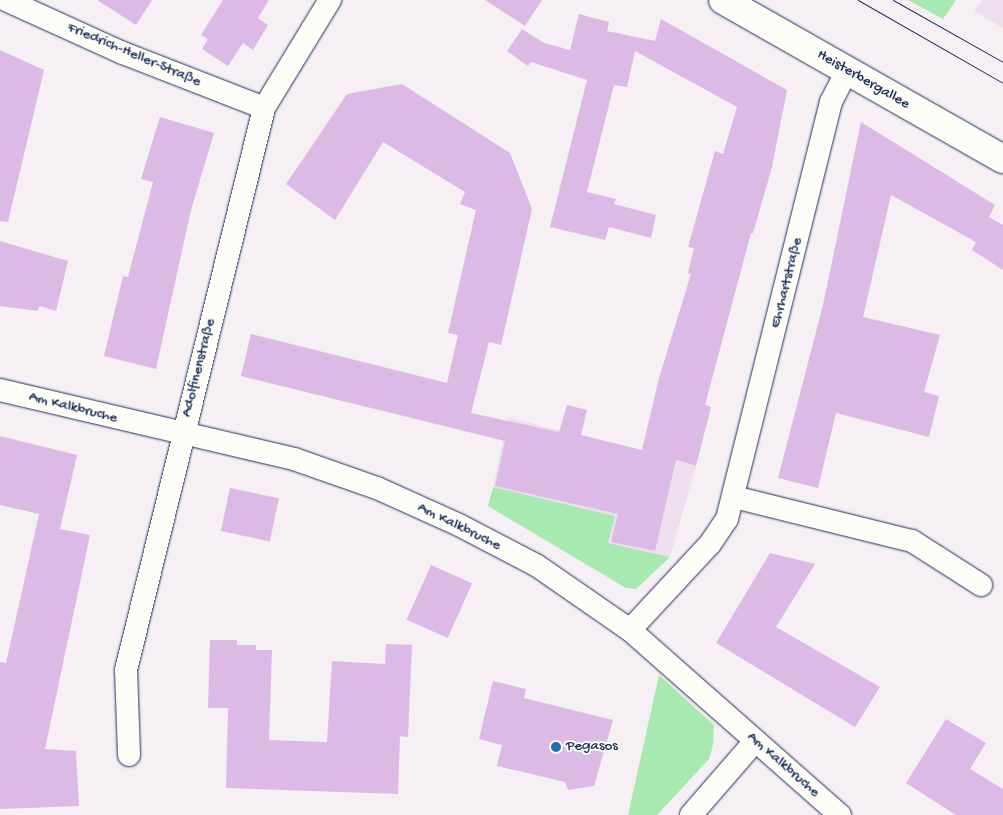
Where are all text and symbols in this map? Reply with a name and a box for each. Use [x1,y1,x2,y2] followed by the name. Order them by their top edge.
[64,19,204,91] street label: Friedrich-Heller-Straße
[813,46,913,114] street label: Heisterbergallee
[767,236,807,330] street label: Ehrhartstraße
[178,317,220,419] street label: Adolfinenstraße
[27,388,119,428] street label: Am Kalkbruche
[414,499,504,555] street label: Am Kalkbruche
[743,728,823,802] street label: Am Kalkbruche
[566,738,618,756] place label: Pegasos
[550,741,562,753] marker: Pegasos

